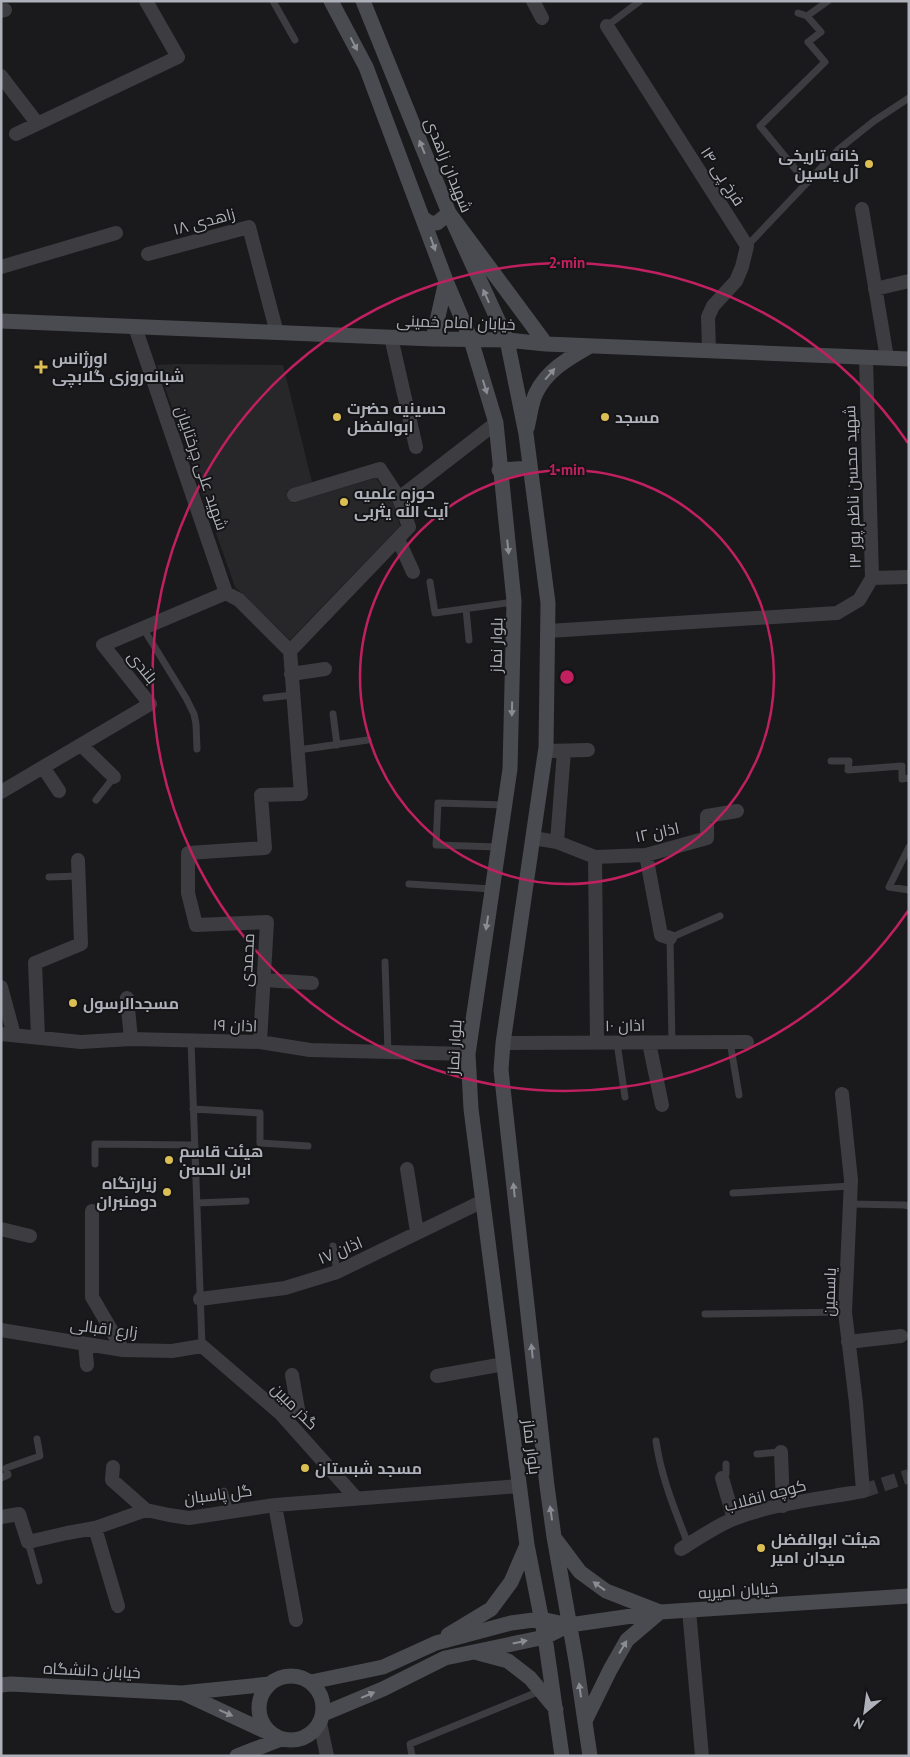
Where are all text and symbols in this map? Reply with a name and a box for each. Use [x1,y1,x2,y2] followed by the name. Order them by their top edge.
[350,37,358,52] one-way arrow
[420,115,477,216] street label: شهیدان زاهدی
[418,139,426,154] one-way arrow
[695,143,749,210] street label: فرخ پی ۱۴
[778,145,859,183] place label: خانه تاریخی آل یاسین
[863,158,875,170] marker: خانه تاریخی آل یاسین
[171,203,237,240] street label: زاهدی ۱۸
[429,237,437,252] one-way arrow
[549,253,585,272] text: 2 min
[482,289,490,303] one-way arrow
[396,310,516,336] street label: خیابان امام خمینی
[52,348,184,388] place label: اورژانس شبانه‌روزی گلابچی
[34,360,48,374] marker: اورژانس شبانه‌روزی گلابچی
[544,368,556,380] one-way arrow
[481,380,489,395] one-way arrow
[347,398,446,436] place label: حسینیه حضرت ابوالفضل
[169,403,233,534] street label: شهید علی چرختابیان
[839,405,867,569] street label: شهید محسن ناظم پور ۱۳
[615,407,660,427] place label: مسجد
[331,411,343,423] marker: حسینیه حضرت ابوالفضل
[599,411,611,423] marker: مسجد
[549,460,585,479] text: 1 min
[354,483,449,521] place label: حوزه علمیه آیت الله یثربی
[338,496,350,508] marker: حوزه علمیه آیت الله یثربی
[504,540,512,556] one-way arrow
[486,617,506,674] street label: بلوار نماز
[123,646,162,688] street label: بلندی
[558,668,576,686] centre of rings
[507,702,515,718] one-way arrow
[633,818,681,847] street label: اذان ۱۲
[483,915,491,931] one-way arrow
[236,933,259,987] street label: محمدی
[83,993,179,1013] place label: مسجدالرسول
[67,997,79,1009] marker: مسجدالرسول
[212,1014,258,1037] street label: اذان ۱۹
[605,1015,645,1036] street label: اذان ۱۰
[443,1019,465,1076] street label: بلوار نماز
[179,1141,263,1179] place label: هیئت قاسم ابن الحسن
[163,1154,175,1166] marker: هیئت قاسم ابن الحسن
[96,1173,157,1211] place label: زیارتگاه دومنبران
[510,1181,518,1197] one-way arrow
[161,1186,173,1198] marker: زیارتگاه دومنبران
[315,1232,366,1269] street label: اذان ۱۷
[818,1266,841,1317] street label: یاسمین
[69,1314,139,1344] street label: زارع اقبالی
[528,1343,536,1359] one-way arrow
[266,1378,323,1435] street label: گذر مبین
[519,1417,545,1476] street label: بلوار نماز
[315,1458,422,1478] place label: مسجد شبستان
[299,1462,311,1474] marker: مسجد شبستان
[722,1474,809,1517] street label: کوچه انقلاب
[183,1480,253,1510] street label: گل پاسبان
[546,1504,554,1520] one-way arrow
[770,1529,881,1567] place label: هیئت ابوالفضل میدان امیر
[755,1542,767,1554] marker: هیئت ابوالفضل میدان امیر
[697,1577,779,1604] street label: خیابان امیریه
[592,1581,606,1591] one-way arrow
[513,1638,528,1646] one-way arrow
[619,1640,628,1653] one-way arrow
[43,1657,141,1684] street label: خیابان دانشگاه
[576,1682,584,1698] one-way arrow
[840,1687,890,1737] north arrow
[361,1690,375,1698] one-way arrow
[219,1709,233,1717] one-way arrow
[850,1713,867,1733] text: N

